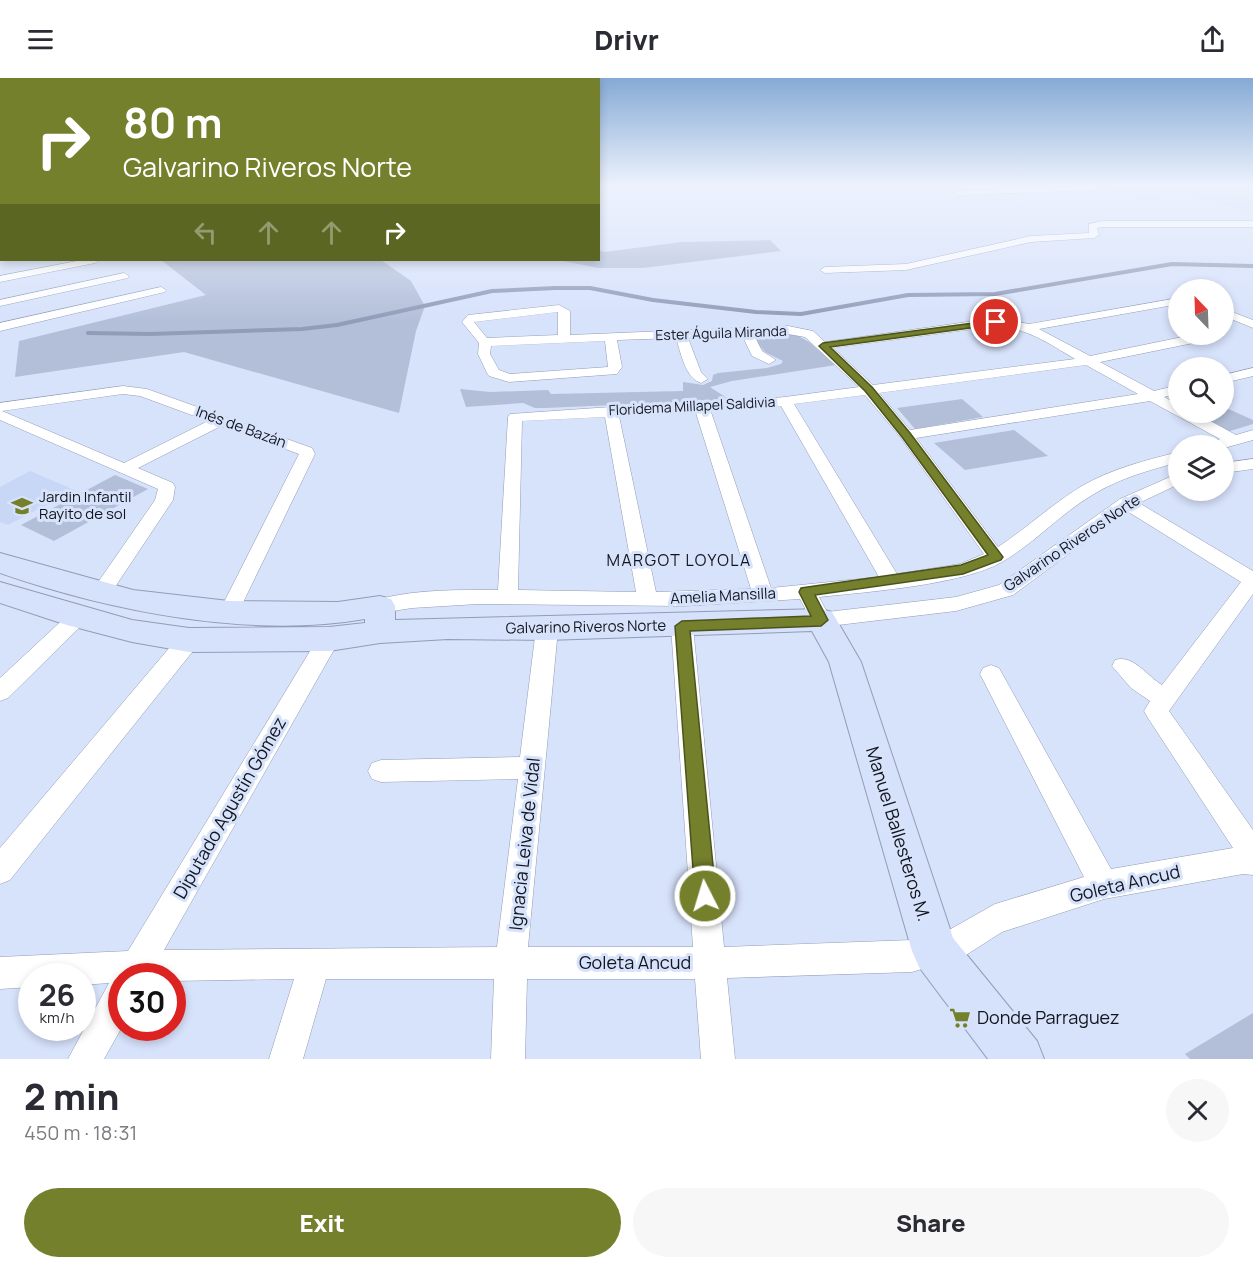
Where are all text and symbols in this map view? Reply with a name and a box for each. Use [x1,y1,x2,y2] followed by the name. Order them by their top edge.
[594,21,659,58] text: Drivr
[24,23,57,56] icon: menu
[1196,23,1229,56] icon: share
[123,93,223,151] text: 80 m
[24,102,102,180] icon: right
[123,148,412,185] text: Galvarino Riveros Norte
[189,216,222,249] icon: left
[252,216,285,249] icon: ahead
[315,216,348,249] icon: ahead
[378,216,411,249] icon: right
[1168,279,1234,345] north arrow
[1168,279,1234,501] map controls
[970,296,1021,347] pin
[979,305,1012,338] icon: arrive
[655,321,787,344] street label: Ester Águila Miranda
[1168,357,1234,423] button: search
[608,392,776,419] street label: Floridema Millapel Saldivia
[193,400,289,453] street label: Inés de Bazán
[1168,435,1234,501] button: layers
[39,486,132,524] place label: Jardin Infantil Rayito de sol
[999,489,1144,596] street label: Galvarino Riveros Norte
[10,494,34,518] school or university icon: Jardin Infantil Rayito de sol
[606,549,752,571] district label: MARGOT LOYOLA
[670,582,776,609] street label: Amelia Mansilla
[506,615,667,638] street label: Galvarino Riveros Norte
[167,712,291,903] street label: Diputado Agustín Gómez
[861,744,937,924] street label: Manuel Ballesteros M.
[503,756,545,931] street label: Ignacia Leiva de Vidal
[1067,859,1182,907] street label: Goleta Ancud
[673,864,737,928] position arrow
[579,950,691,974] street label: Goleta Ancud
[108,963,186,1041] speed limit sign: 30
[39,974,75,1015] text: 26
[977,1005,1120,1029] place label: Donde Parraguez
[948,1006,972,1030] supermarket icon: Donde Parraguez
[40,1007,74,1028] text: km/h
[24,1072,119,1121] text: 2 min
[1166,1079,1229,1142] button: close
[24,1119,137,1146] text: 450 m · 18:31
[24,1188,621,1257] button: Exit
[633,1188,1229,1257] button: Share

